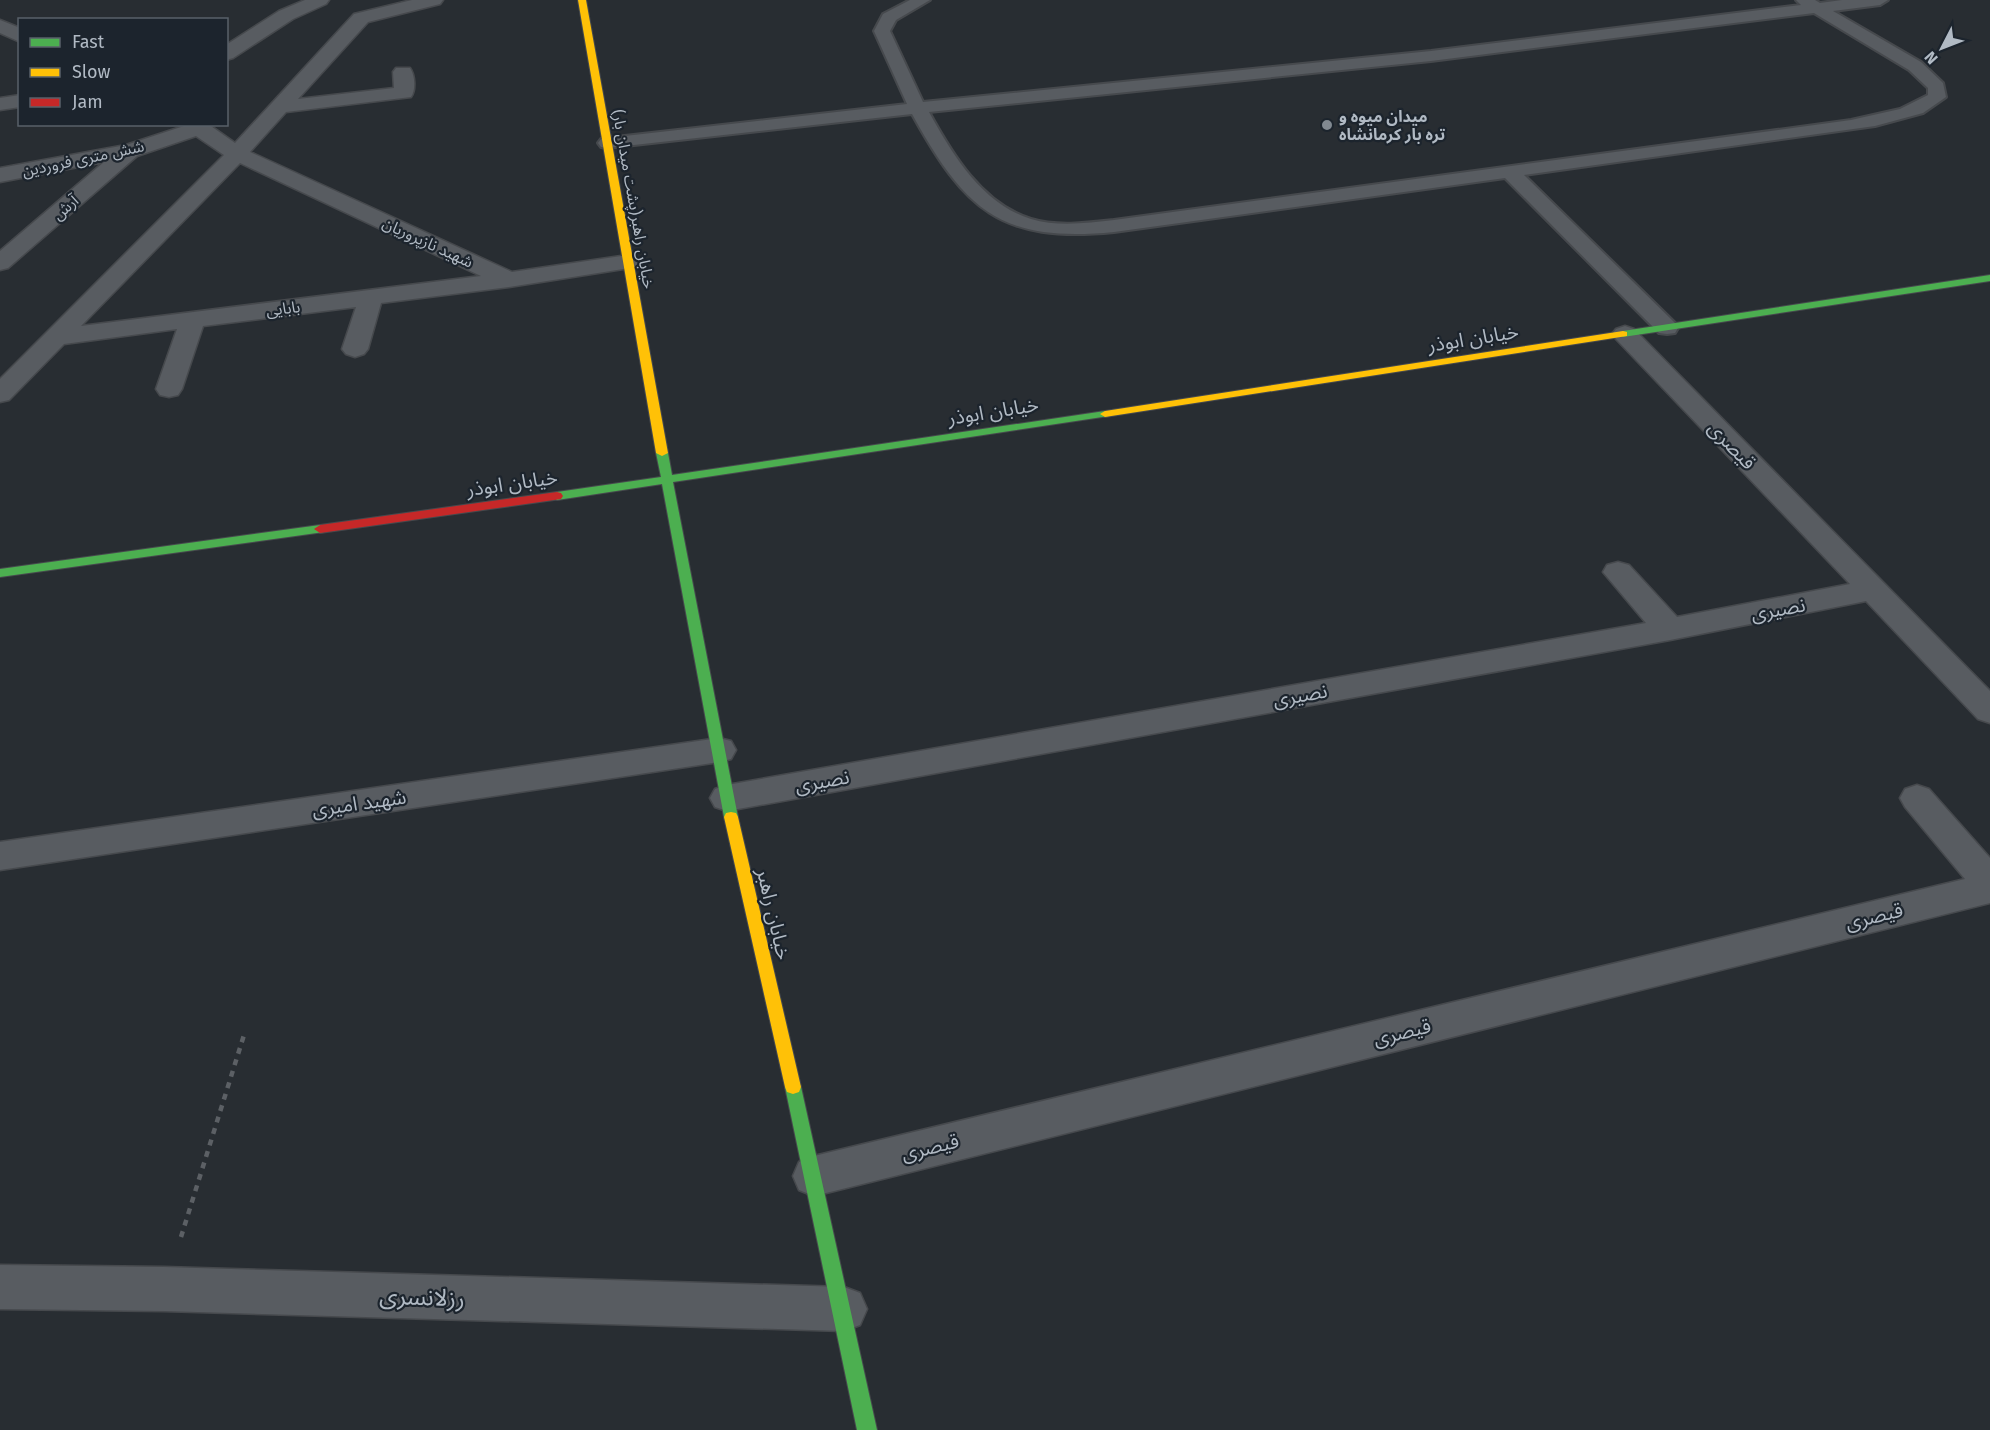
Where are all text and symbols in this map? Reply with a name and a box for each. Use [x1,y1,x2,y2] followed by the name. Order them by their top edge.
[18,18,228,126] legend
[1912,18,1972,78] north arrow
[72,31,105,53] text: Fast
[1921,47,1942,68] text: N
[72,61,111,83] text: Slow
[72,91,103,113] text: Jam
[1339,107,1446,144] place label: میدان میوه و تره بار کرمانشاه
[607,108,659,290] street label: خیابان راهبر(پشت میدان بار)
[1320,118,1334,132] marker: میدان میوه و تره بار کرمانشاه
[20,136,146,181] street label: شش متری فروردین
[48,190,83,224] street label: آرش
[379,213,476,273] street label: شهید نازپروریان
[265,297,301,320] street label: بابایی
[1425,319,1520,357] street label: خیابان ابوذر
[945,392,1040,430] street label: خیابان ابوذر
[1703,416,1761,474] street label: قیصری
[464,465,559,501] street label: خیابان ابوذر
[1749,592,1807,626] street label: نصیری
[1271,678,1329,712] street label: نصیری
[793,764,851,798] street label: نصیری
[310,785,408,821] street label: شهید امیری
[752,865,796,962] street label: خیابان راهبر
[1843,897,1905,935] street label: قیصری
[1371,1013,1433,1051] street label: قیصری
[899,1128,961,1166] street label: قیصری
[379,1282,465,1312] street label: رزلانسری

